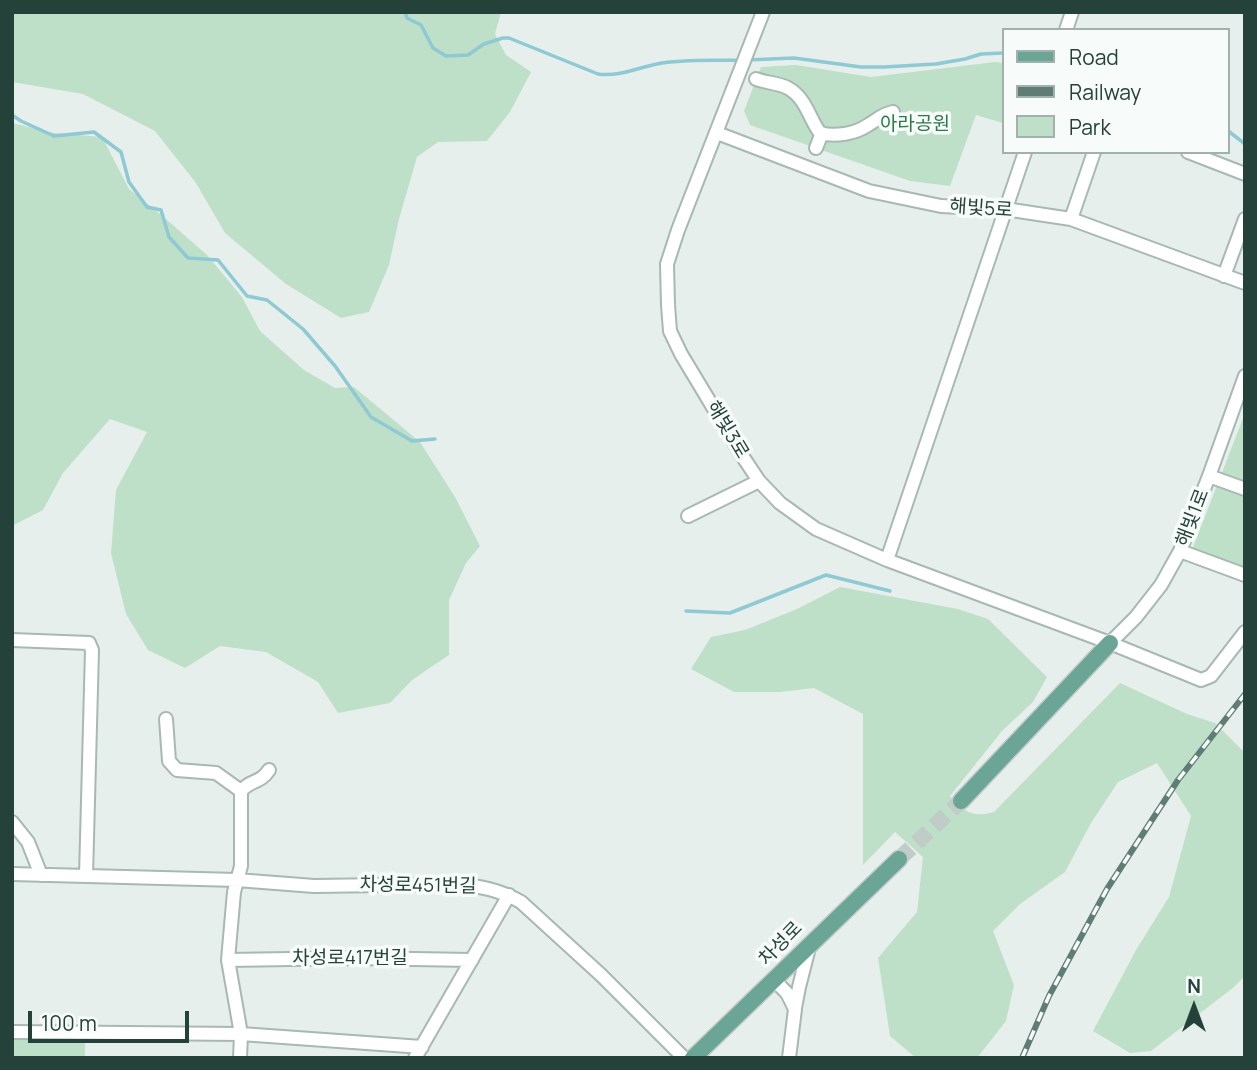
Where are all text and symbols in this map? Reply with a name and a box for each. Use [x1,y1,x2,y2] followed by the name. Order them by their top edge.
[1002,28,1229,154] legend
[1069,43,1119,71] text: Road
[1069,78,1141,106] text: Railway
[1069,113,1111,141] text: Park
[880,114,950,136] park label: 아라공원
[949,195,1013,223] street label: 해빛5로
[701,397,753,463] street label: 해빛3로
[1172,486,1214,550] street label: 해빛1로
[359,874,477,898] street label: 차성로451번길
[755,917,807,971] street label: 차성로
[292,948,408,970] street label: 차성로417번길
[1159,972,1229,1042] north arrow
[1187,973,1201,999] text: N
[32,996,192,1040] scale bar
[41,1009,97,1037] text: 100 m

